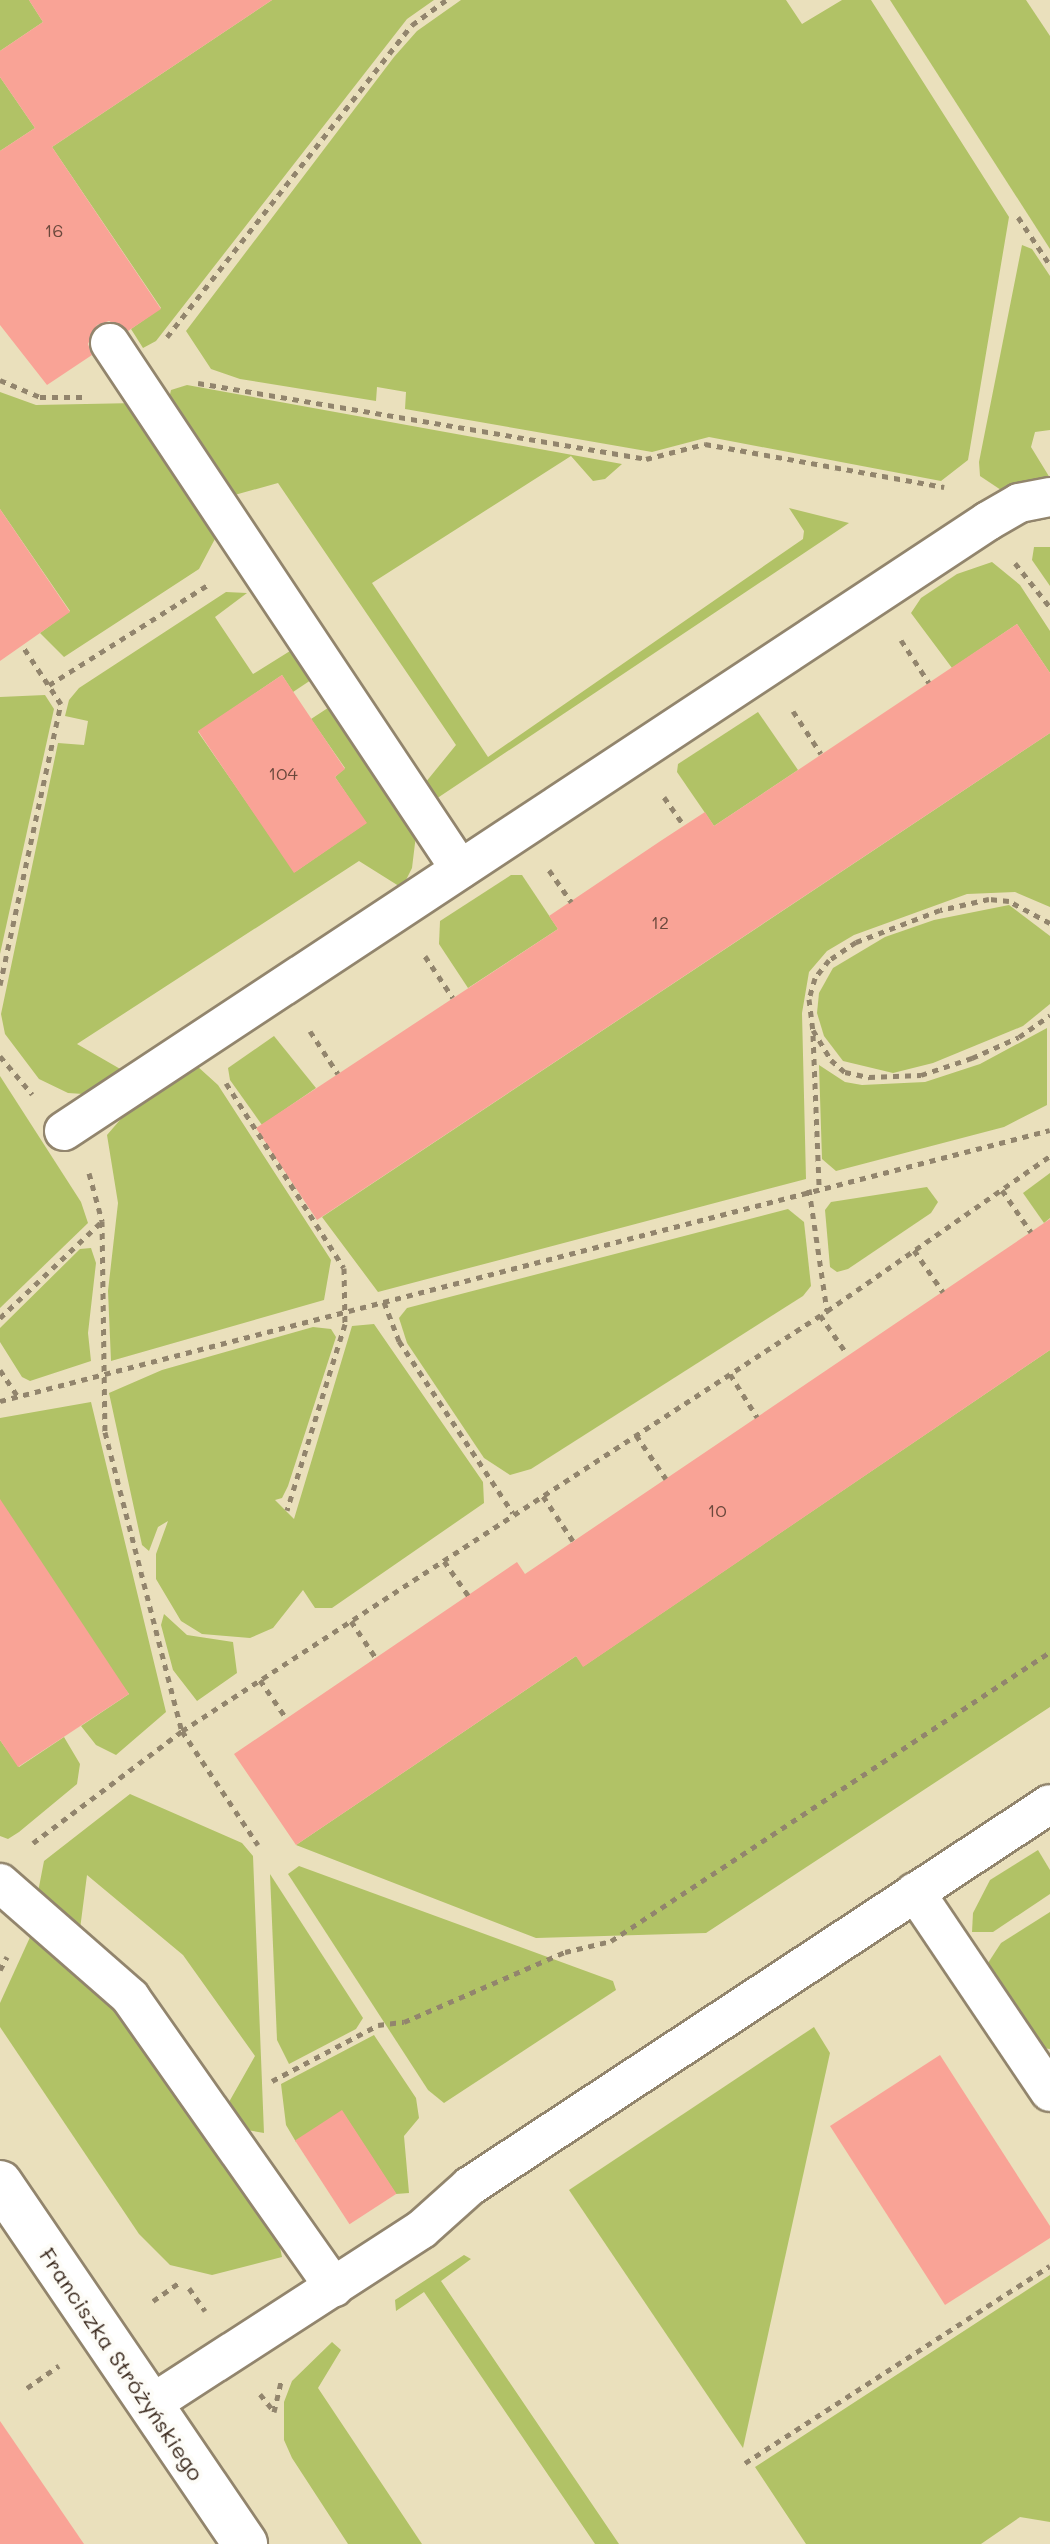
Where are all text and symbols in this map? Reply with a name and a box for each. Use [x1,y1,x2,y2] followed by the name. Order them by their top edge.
[45,219,63,241] house number: 16
[268,762,298,784] house number: 104
[651,911,669,933] house number: 12
[707,1499,727,1521] house number: 10
[34,2243,210,2485] street label: Franciszka Stróżyńskiego

